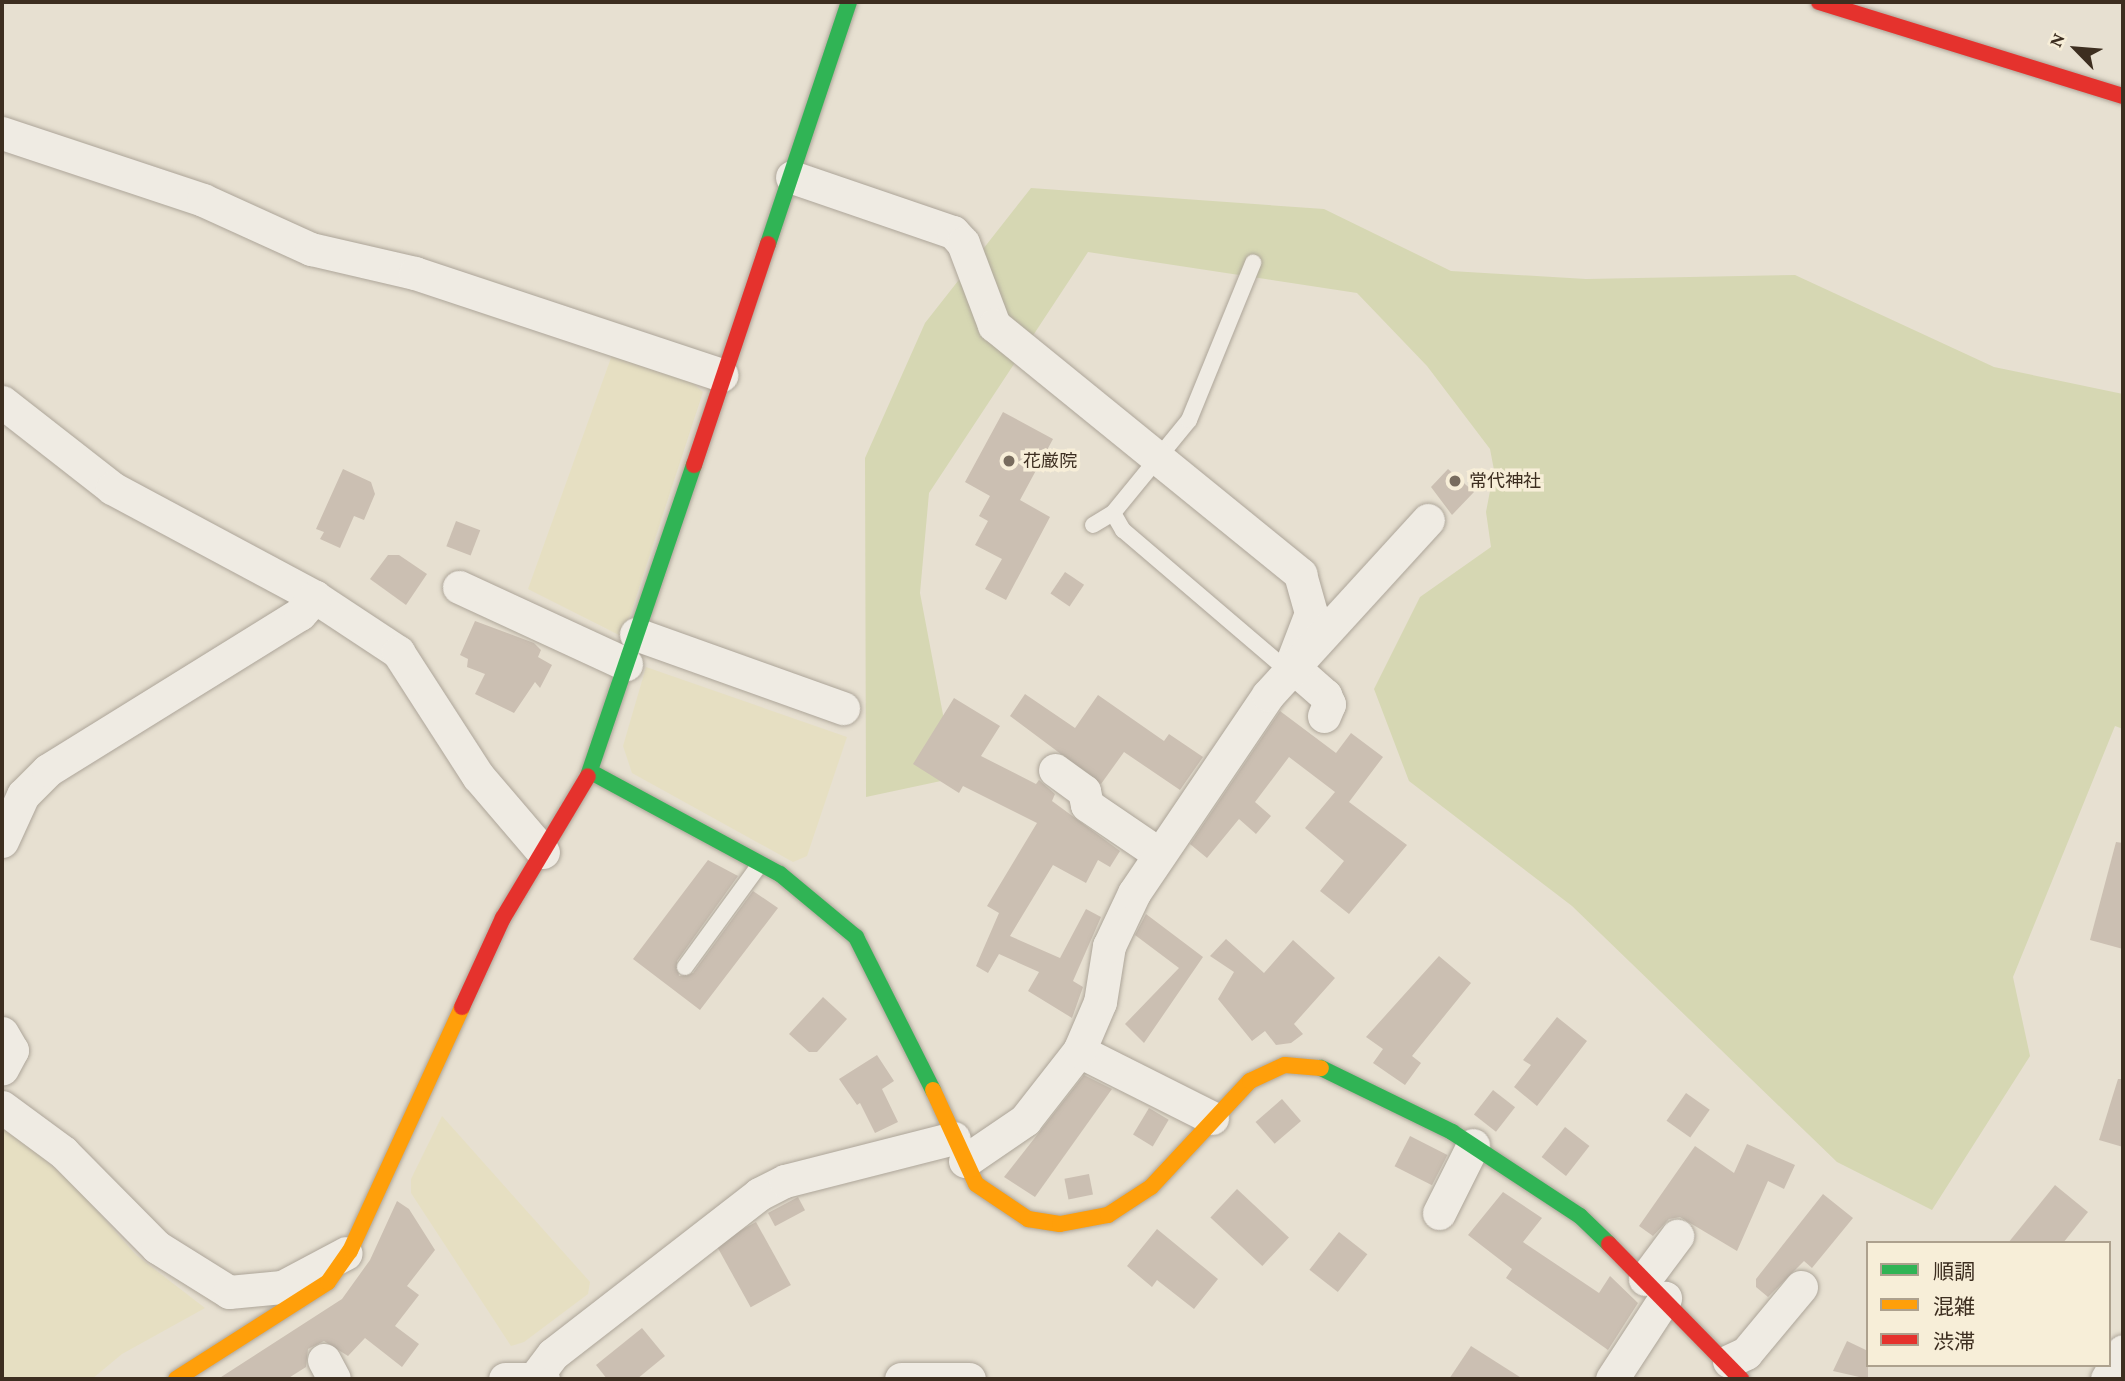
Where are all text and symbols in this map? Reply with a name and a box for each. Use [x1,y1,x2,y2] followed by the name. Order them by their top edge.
[2041,14,2111,84] north arrow
[2044,30,2069,50] text: N
[1023,450,1077,472] place label: 花厳院
[1001,453,1017,469] marker: 花厳院
[1469,470,1541,492] place label: 常代神社
[1447,473,1463,489] marker: 常代神社
[1866,1241,2111,1367] legend
[1933,1260,1975,1284] text: 順調
[1933,1295,1975,1319] text: 混雑
[1933,1330,1975,1354] text: 渋滞

